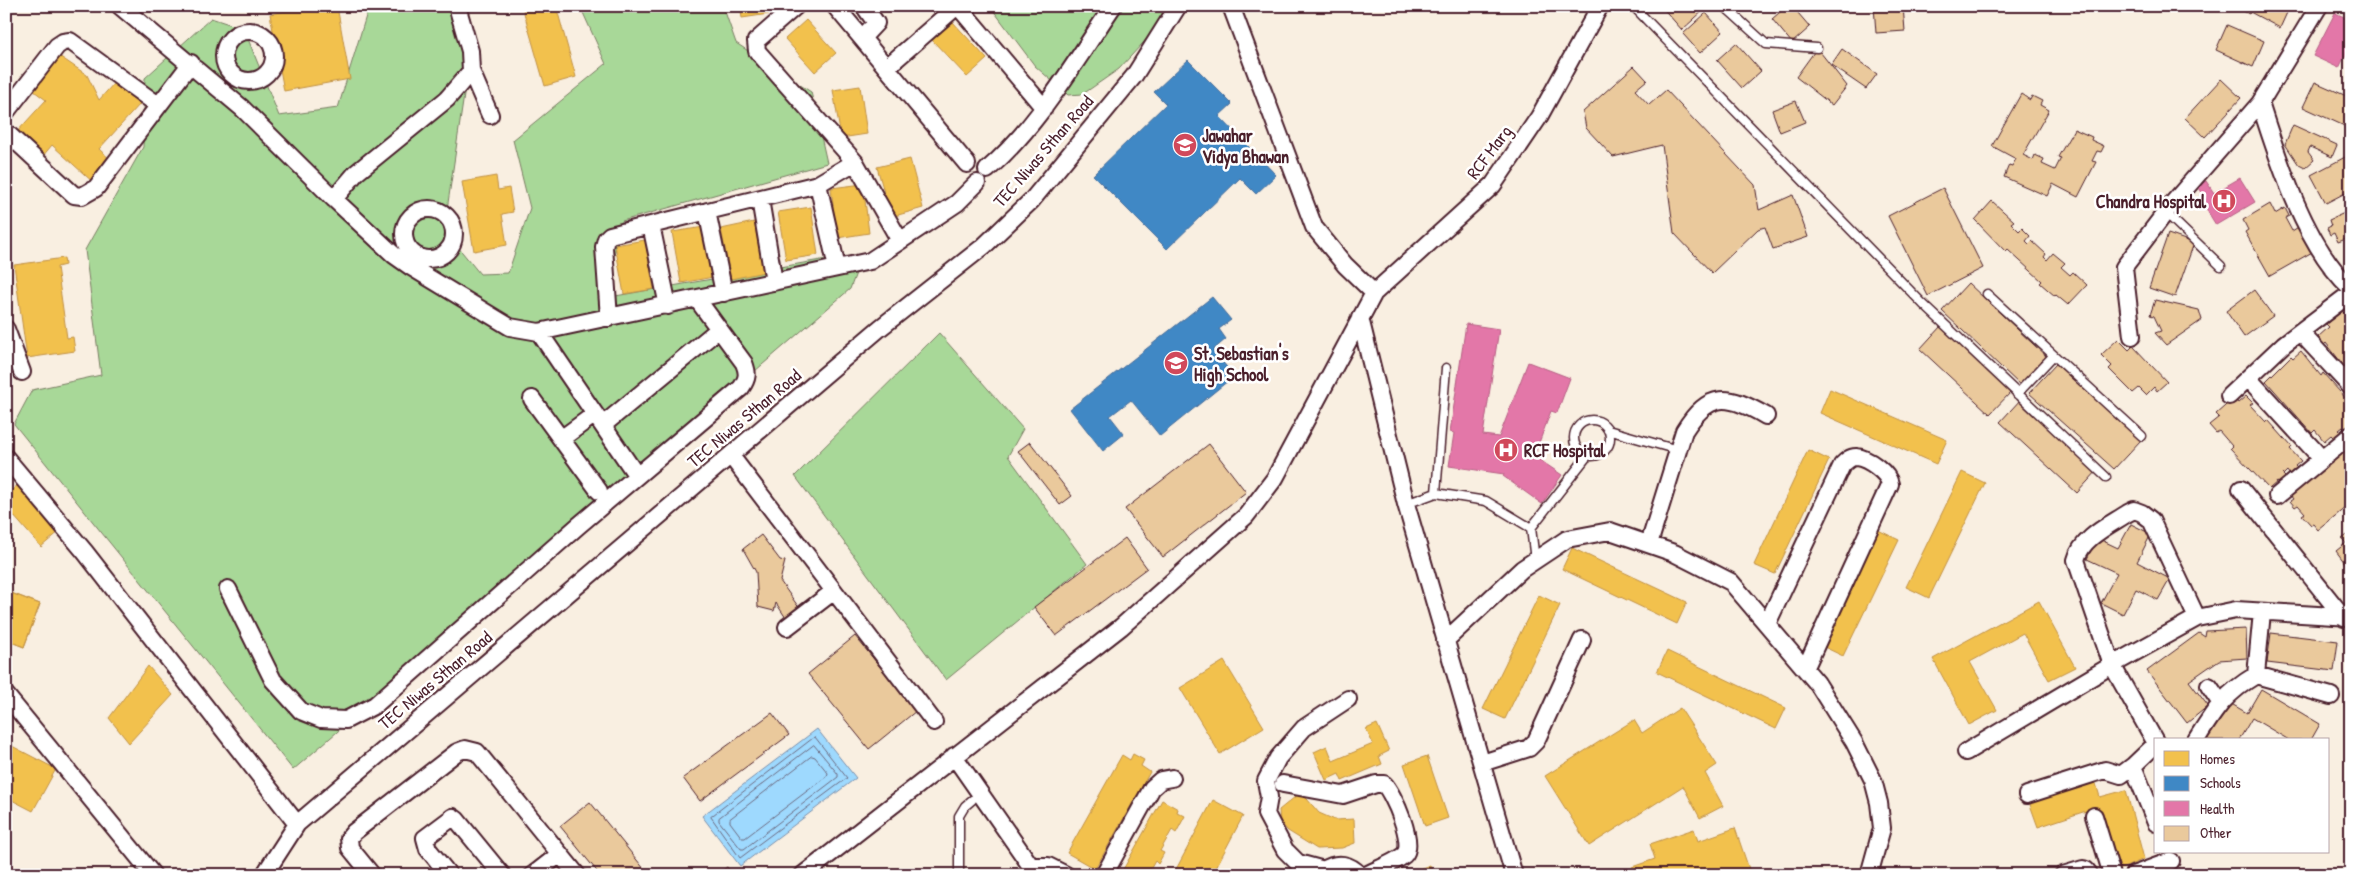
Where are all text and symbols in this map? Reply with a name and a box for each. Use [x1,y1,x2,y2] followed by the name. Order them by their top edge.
[987,89,1099,213] street label: TEC Niwas Sthan Road
[1460,120,1518,184] street label: RCF Marg
[1202,123,1289,170] place label: Jawahar Vidya Bhawan
[1172,132,1198,158] school or university icon: Jawahar Vidya Bhawan
[2211,188,2237,214] hospital icon: Chandra Hospital
[2096,189,2207,215] place label: Chandra Hospital
[1194,341,1289,388] place label: St. Sebastian's High School
[1163,350,1189,376] school or university icon: St. Sebastian's High School
[682,363,806,473] street label: TEC Niwas Sthan Road
[1493,437,1519,463] hospital icon: RCF Hospital
[1524,438,1607,464] place label: RCF Hospital
[373,625,497,735] street label: TEC Niwas Sthan Road
[2154,738,2330,854] legend
[2200,748,2235,769] text: Homes
[2200,772,2241,793] text: Schools
[2200,798,2234,819] text: Health
[2200,822,2232,843] text: Other

